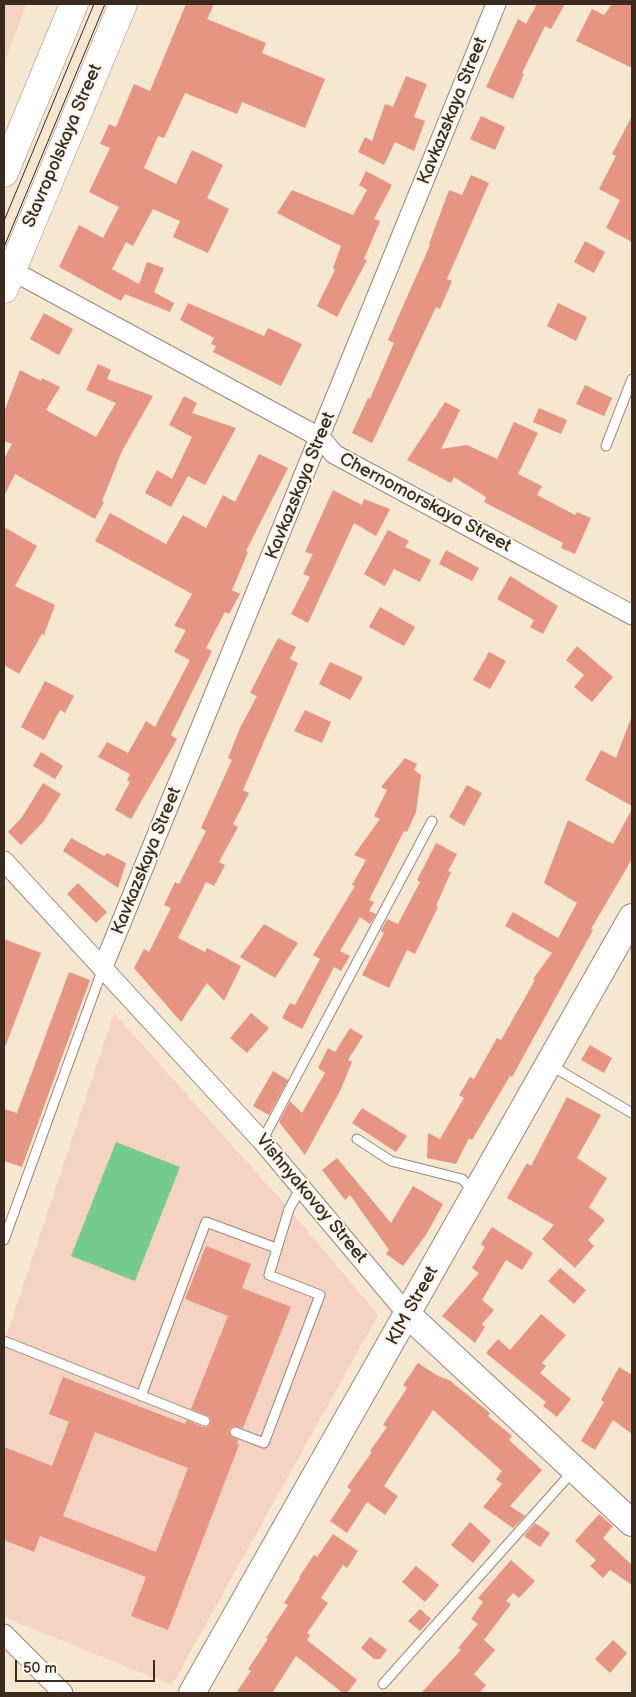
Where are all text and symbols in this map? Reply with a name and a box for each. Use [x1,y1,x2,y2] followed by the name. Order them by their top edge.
[414,34,492,188] street label: Kavkazskaya Street
[19,61,107,231] street label: Stavropolskaya Street
[262,409,340,563] street label: Kavkazskaya Street
[335,448,515,558] street label: Chernomorskaya Street
[108,784,186,938] street label: Kavkazskaya Street
[251,1130,371,1268] street label: Vishnyakovoy Street
[382,1263,444,1349] street label: KIM Street
[18,1650,158,1682] scale bar
[23,1659,57,1678] text: 50 m

